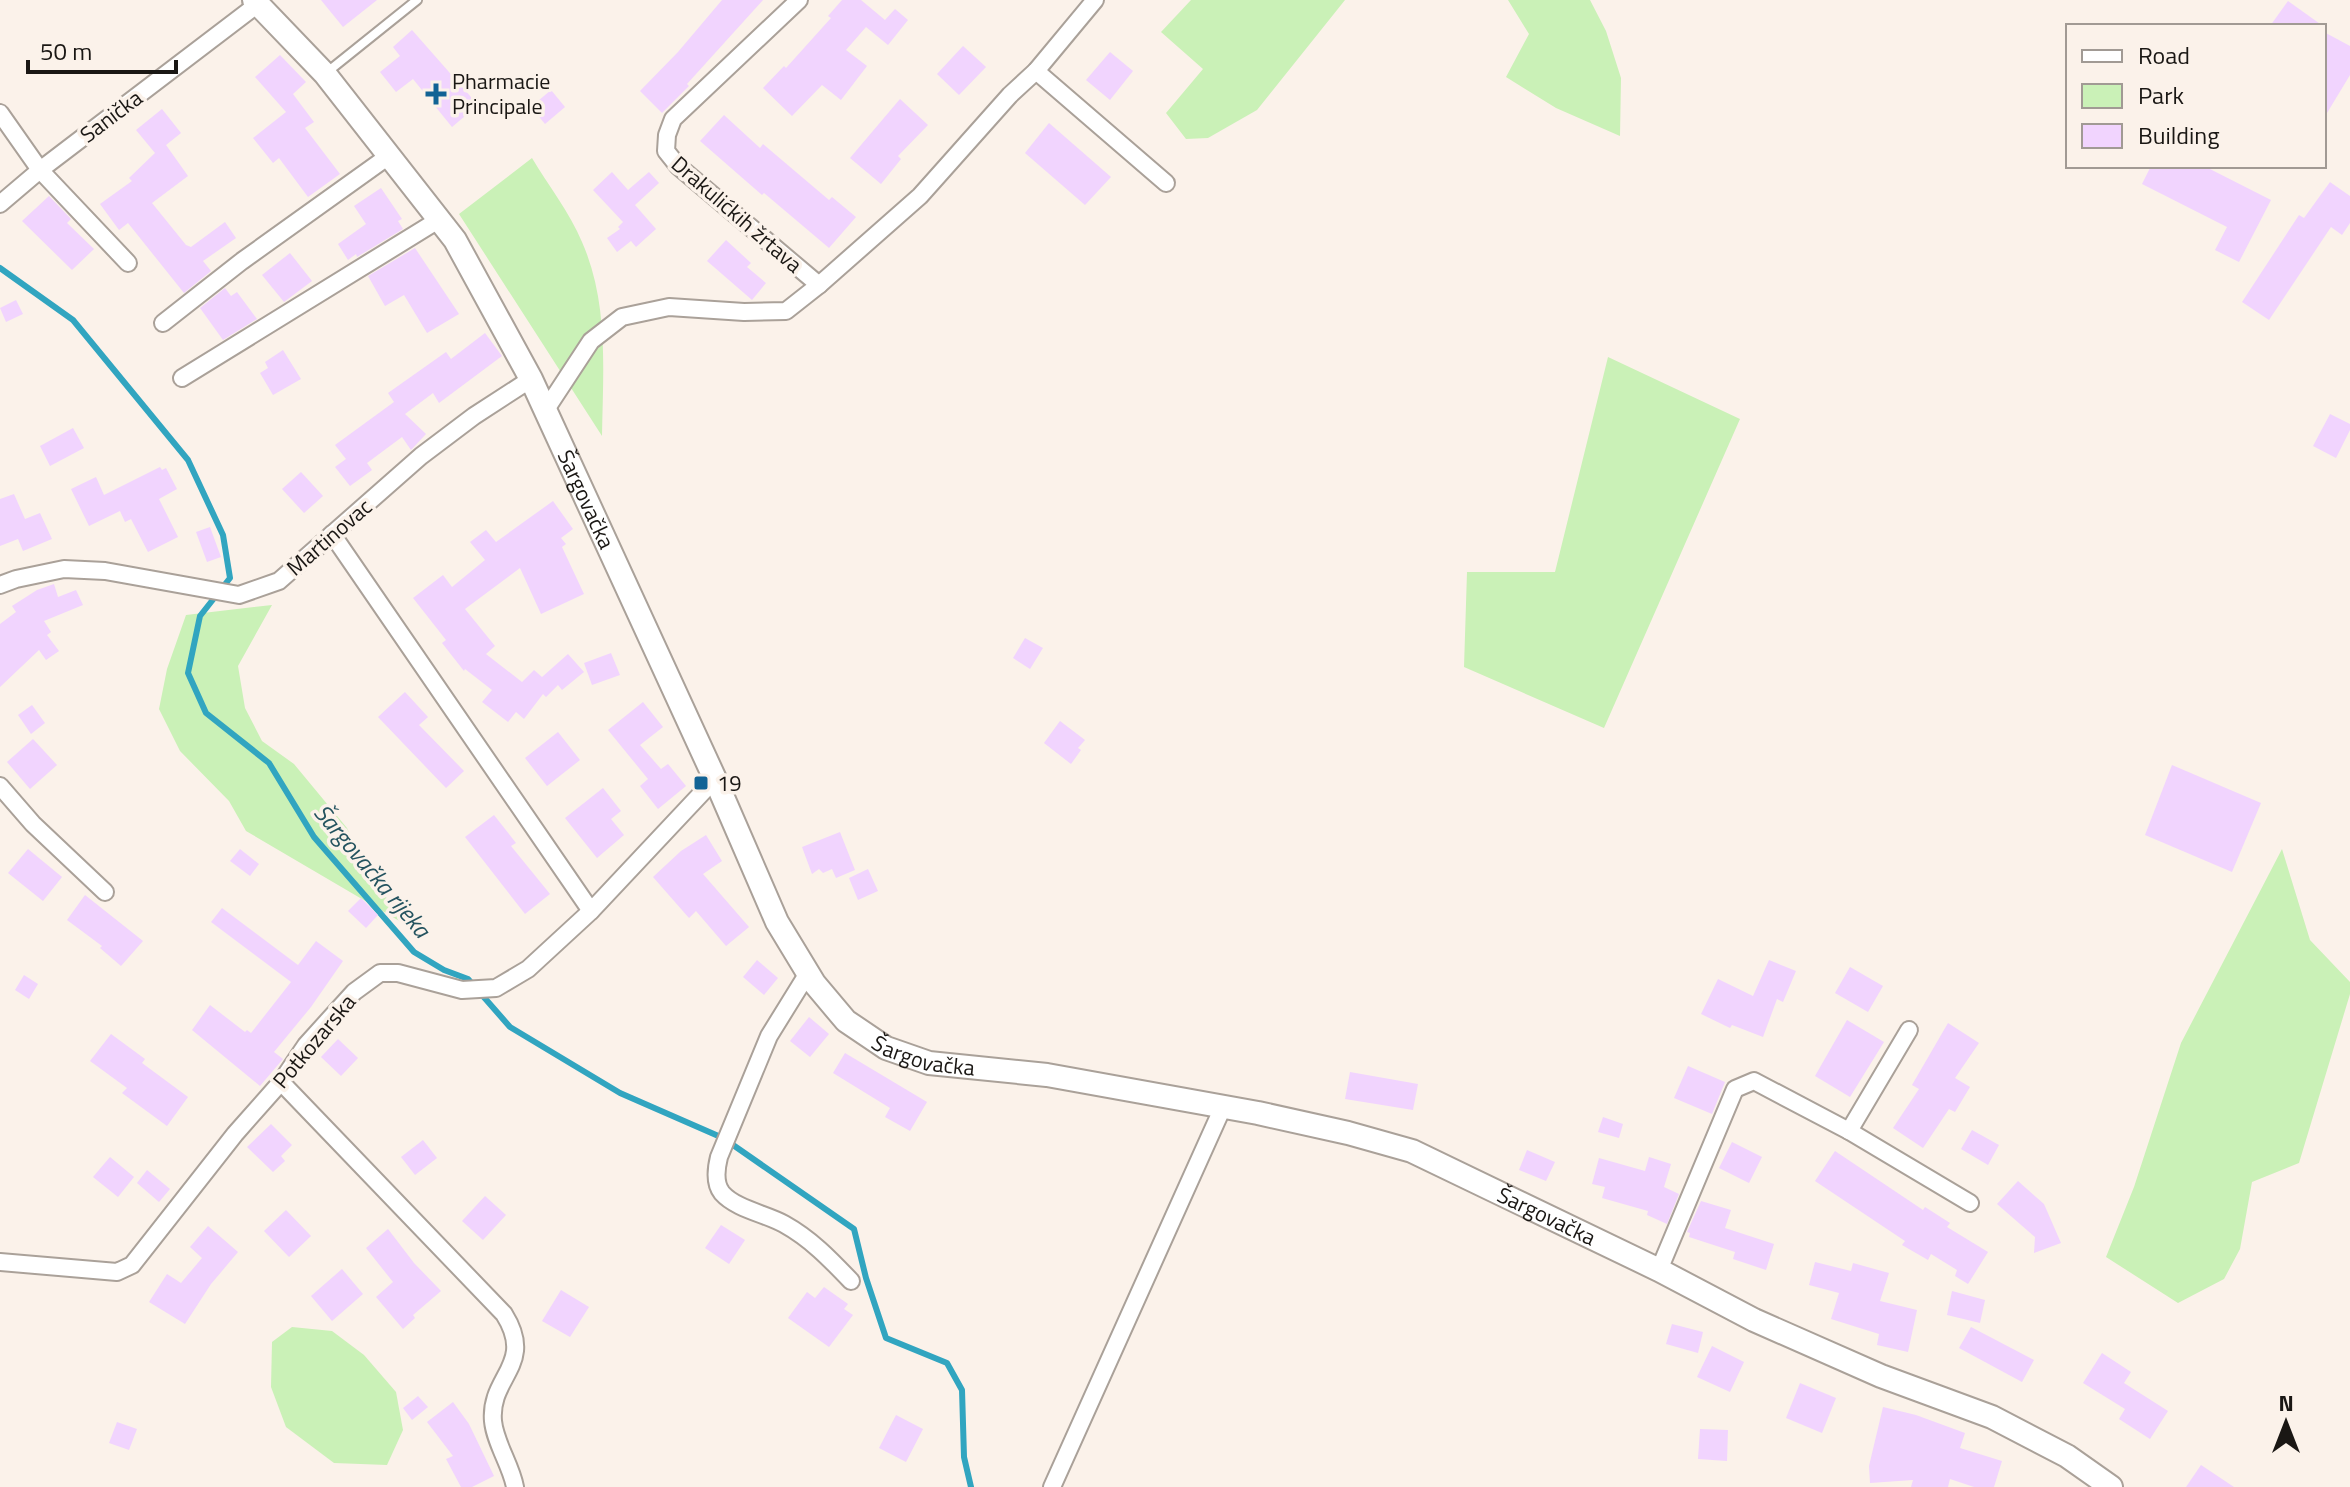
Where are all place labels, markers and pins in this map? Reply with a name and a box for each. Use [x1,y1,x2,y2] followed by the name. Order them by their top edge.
[452,64,550,123] place label: Pharmacie Principale
[427,85,445,103] marker: Pharmacie Principale
[717,766,742,800] place label: 19
[692,774,710,792] marker: 19

